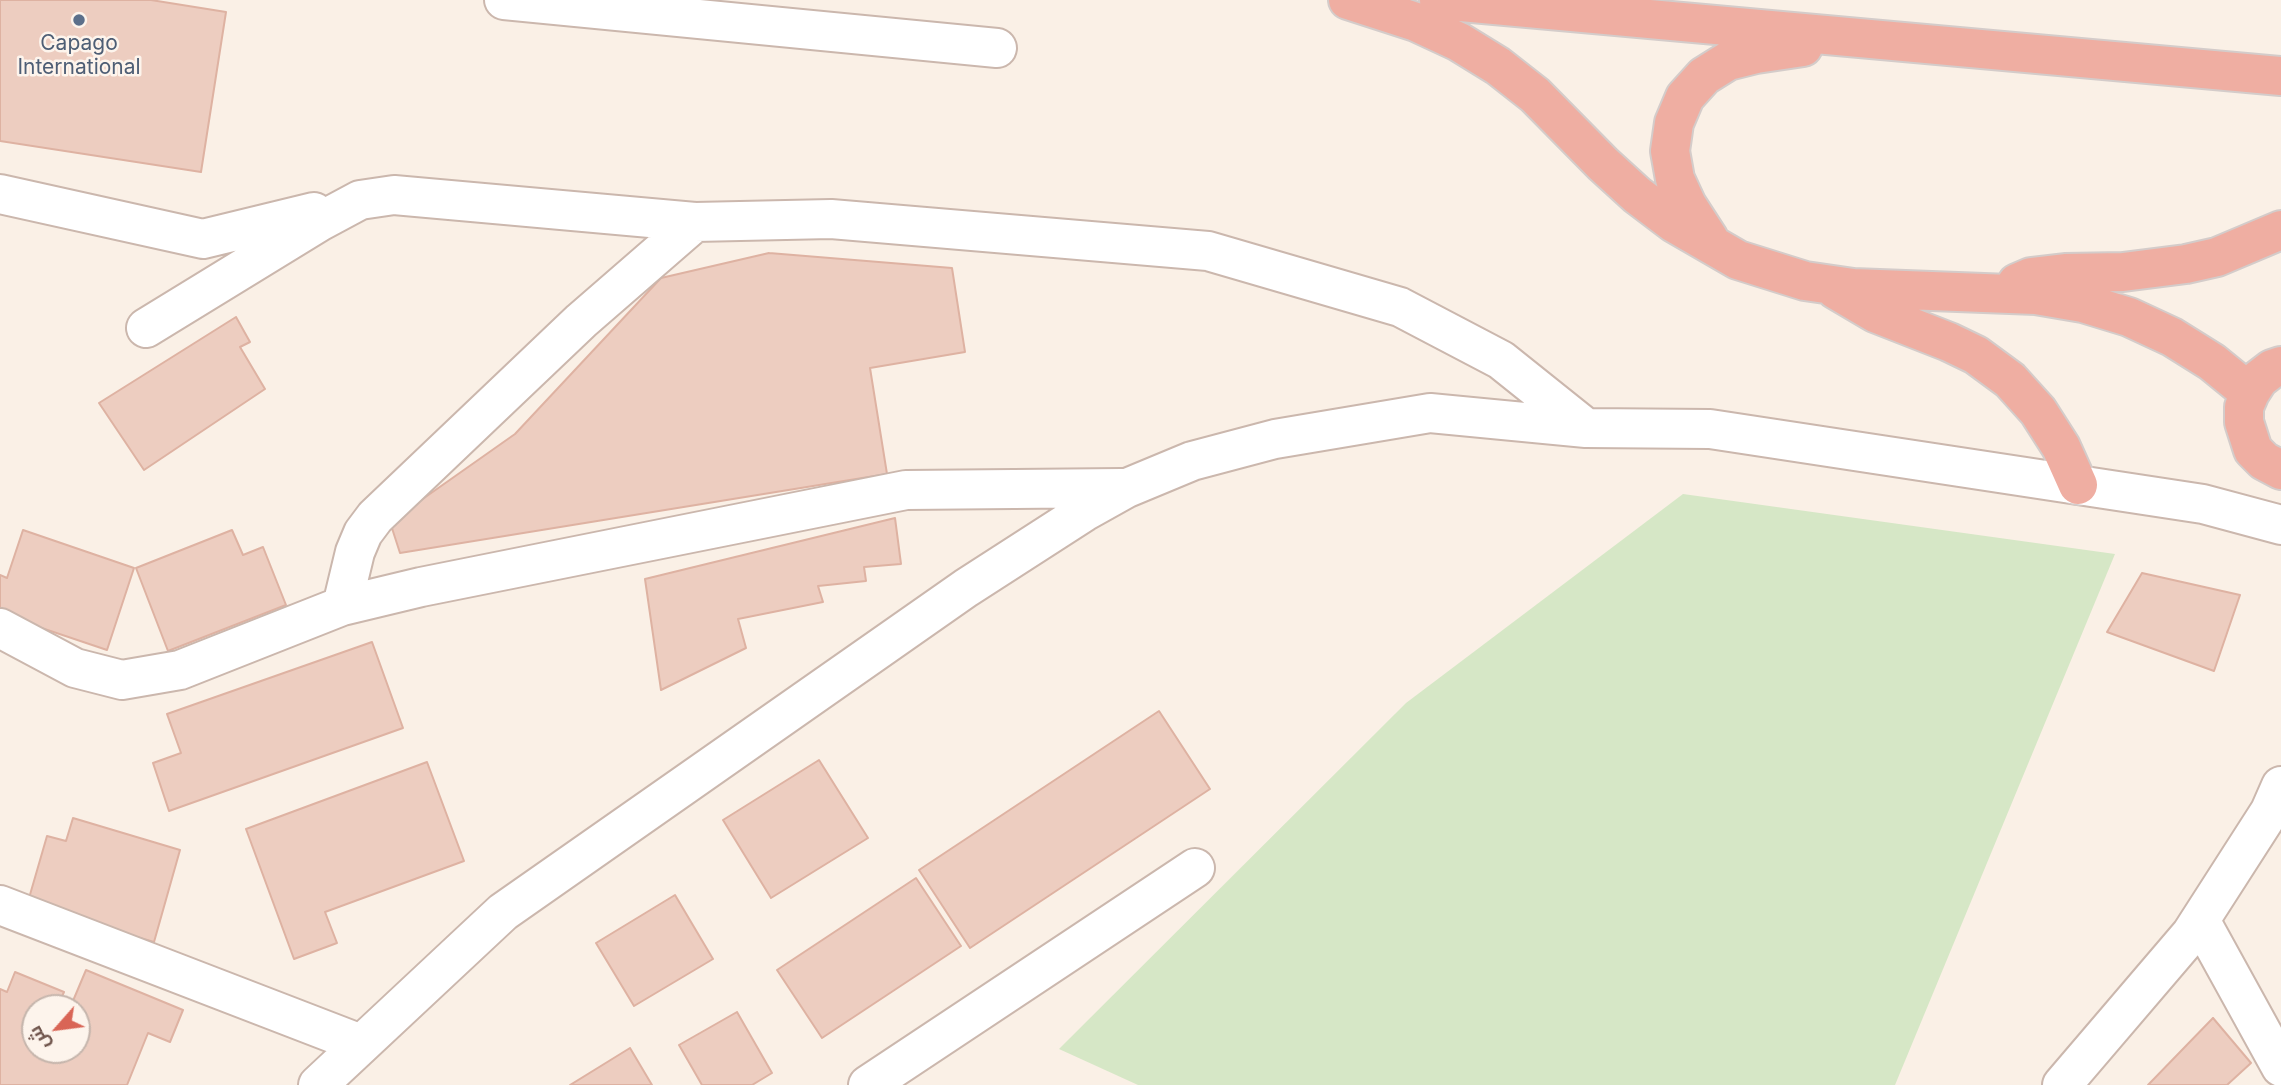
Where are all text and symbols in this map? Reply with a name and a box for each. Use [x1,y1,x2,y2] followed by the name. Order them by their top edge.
[71,12,87,28] marker: Capago International
[17,31,141,81] place label: Capago International
[21,994,91,1064] north arrow
[23,1022,55,1054] text: ش

